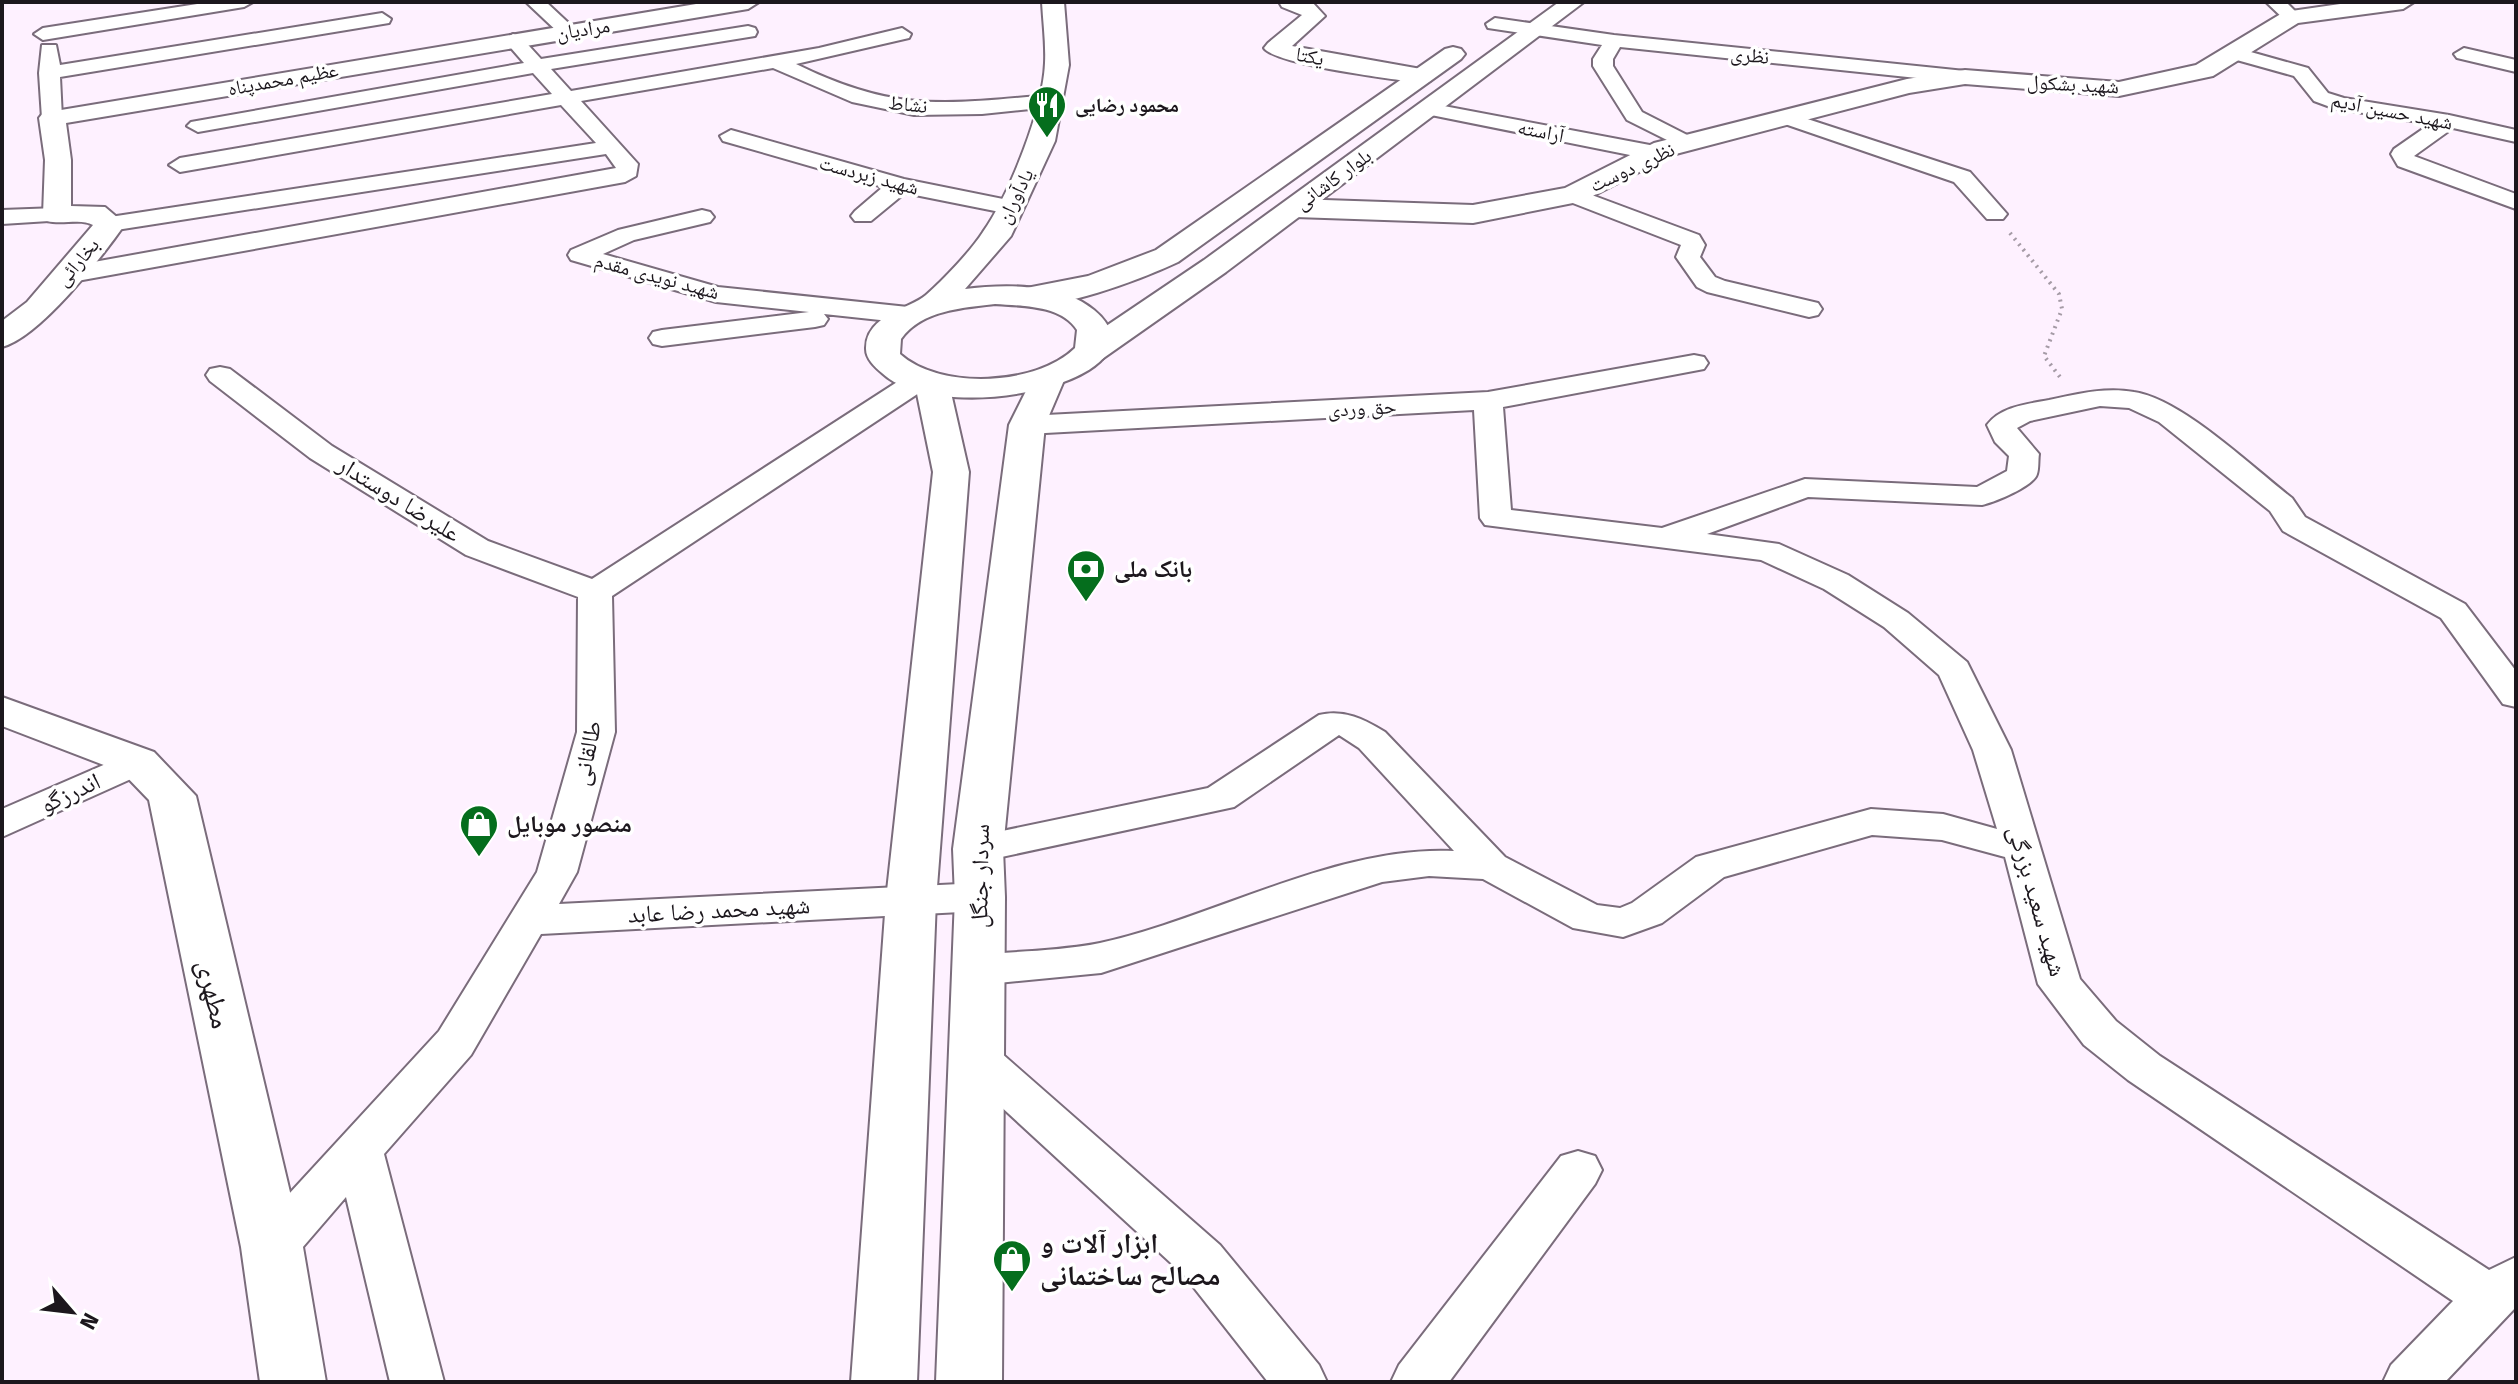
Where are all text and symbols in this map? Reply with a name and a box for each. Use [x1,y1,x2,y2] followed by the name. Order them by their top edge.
[555,13,611,45] street label: مرادیان
[1730,41,1770,69] street label: نظری
[1294,42,1326,70] street label: یکتا
[226,57,341,102] street label: عظیم محمدپناه
[2026,70,2120,98] street label: شهید بشکول
[1026,84,1068,139] restaurant icon: محمود رضایی
[2329,87,2455,137] street label: شهید حسین آدیم
[887,90,929,118] street label: نشاط
[1075,93,1179,118] place label: محمود رضایی
[1516,115,1567,147] street label: آراسته
[1586,137,1678,197] street label: نظری دوست
[1290,143,1376,215] street label: بلوار کاشانی
[817,150,921,200] street label: شهید زبردست
[991,164,1039,228] street label: یادآوران
[50,233,104,291] street label: بخارائی
[592,248,722,306] street label: شهید نویدی مقدم
[1327,394,1397,422] street label: حق وردی
[332,450,466,548] street label: علیرضا دوستدار
[1065,548,1107,603] bank icon: بانک ملی
[1114,555,1192,583] place label: بانک ملی
[567,718,607,788] street label: طالقانی
[35,767,105,819] street label: اندرزگو
[458,803,500,858] shop icon: منصور موبایل
[507,810,632,838] place label: منصور موبایل
[2002,822,2072,980] street label: شهید سعید بزرگی
[965,824,995,928] street label: سردار جنگل
[627,891,811,929] street label: شهید محمد رضا عابد
[190,956,238,1032] street label: مطهری
[1040,1227,1221,1294] place label: ابزار آلات و مصالح ساختمانی
[991,1238,1033,1293] shop icon: ابزار آلات و مصالح ساختمانی
[32,1272,112,1352] north arrow
[74,1308,105,1334] text: N

